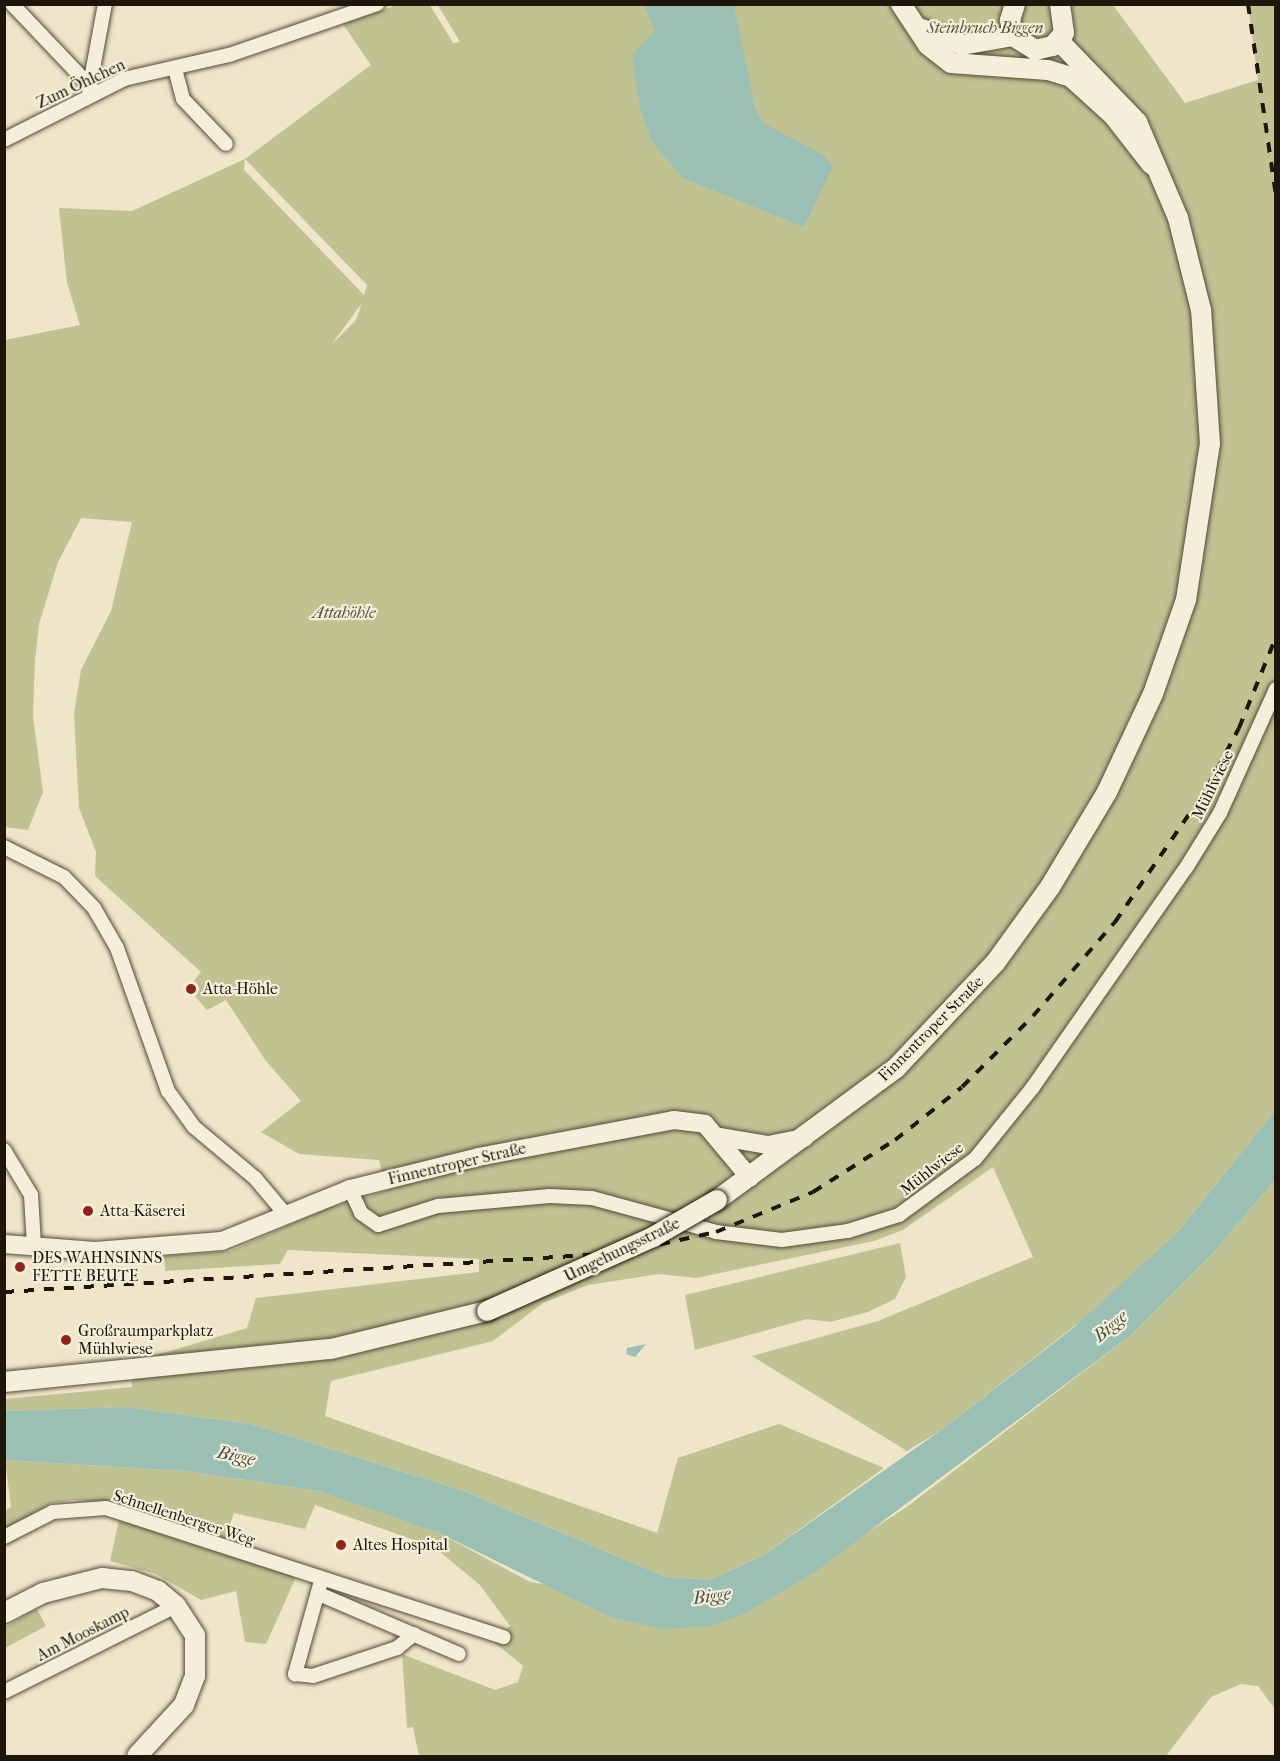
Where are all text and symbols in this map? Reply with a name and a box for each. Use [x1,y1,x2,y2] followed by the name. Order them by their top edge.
[927,18,1043,38] park label: Steinbruch Biggen
[34,55,128,113] street label: Zum Öhlchen
[313,603,375,623] park label: Attahöhle
[1188,747,1238,823] street label: Mühlwiese
[874,972,988,1086] street label: Finnentroper Straße
[203,979,278,999] place label: Atta-Höhle
[184,982,198,996] marker: Atta-Höhle
[897,1138,967,1200] street label: Mühlwiese
[386,1139,528,1189] street label: Finnentroper Straße
[100,1201,186,1221] place label: Atta-Käserei
[81,1204,95,1218] marker: Atta-Käserei
[561,1214,683,1286] street label: Umgehungsstraße
[32,1248,162,1286] place label: DES WAHNSINNS FETTE BEUTE
[13,1260,27,1274] marker: DES WAHNSINNS FETTE BEUTE
[1089,1306,1133,1348] water label: Bigge
[78,1321,213,1359] place label: Großraumparkplatz Mühlwiese
[59,1333,73,1347] marker: Großraumparkplatz Mühlwiese
[215,1442,257,1472] water label: Bigge
[111,1486,257,1550] street label: Schnellenberger Weg
[353,1535,448,1555] place label: Altes Hospital
[334,1538,348,1552] marker: Altes Hospital
[692,1584,732,1610] water label: Bigge
[34,1602,132,1666] street label: Am Mooskamp

